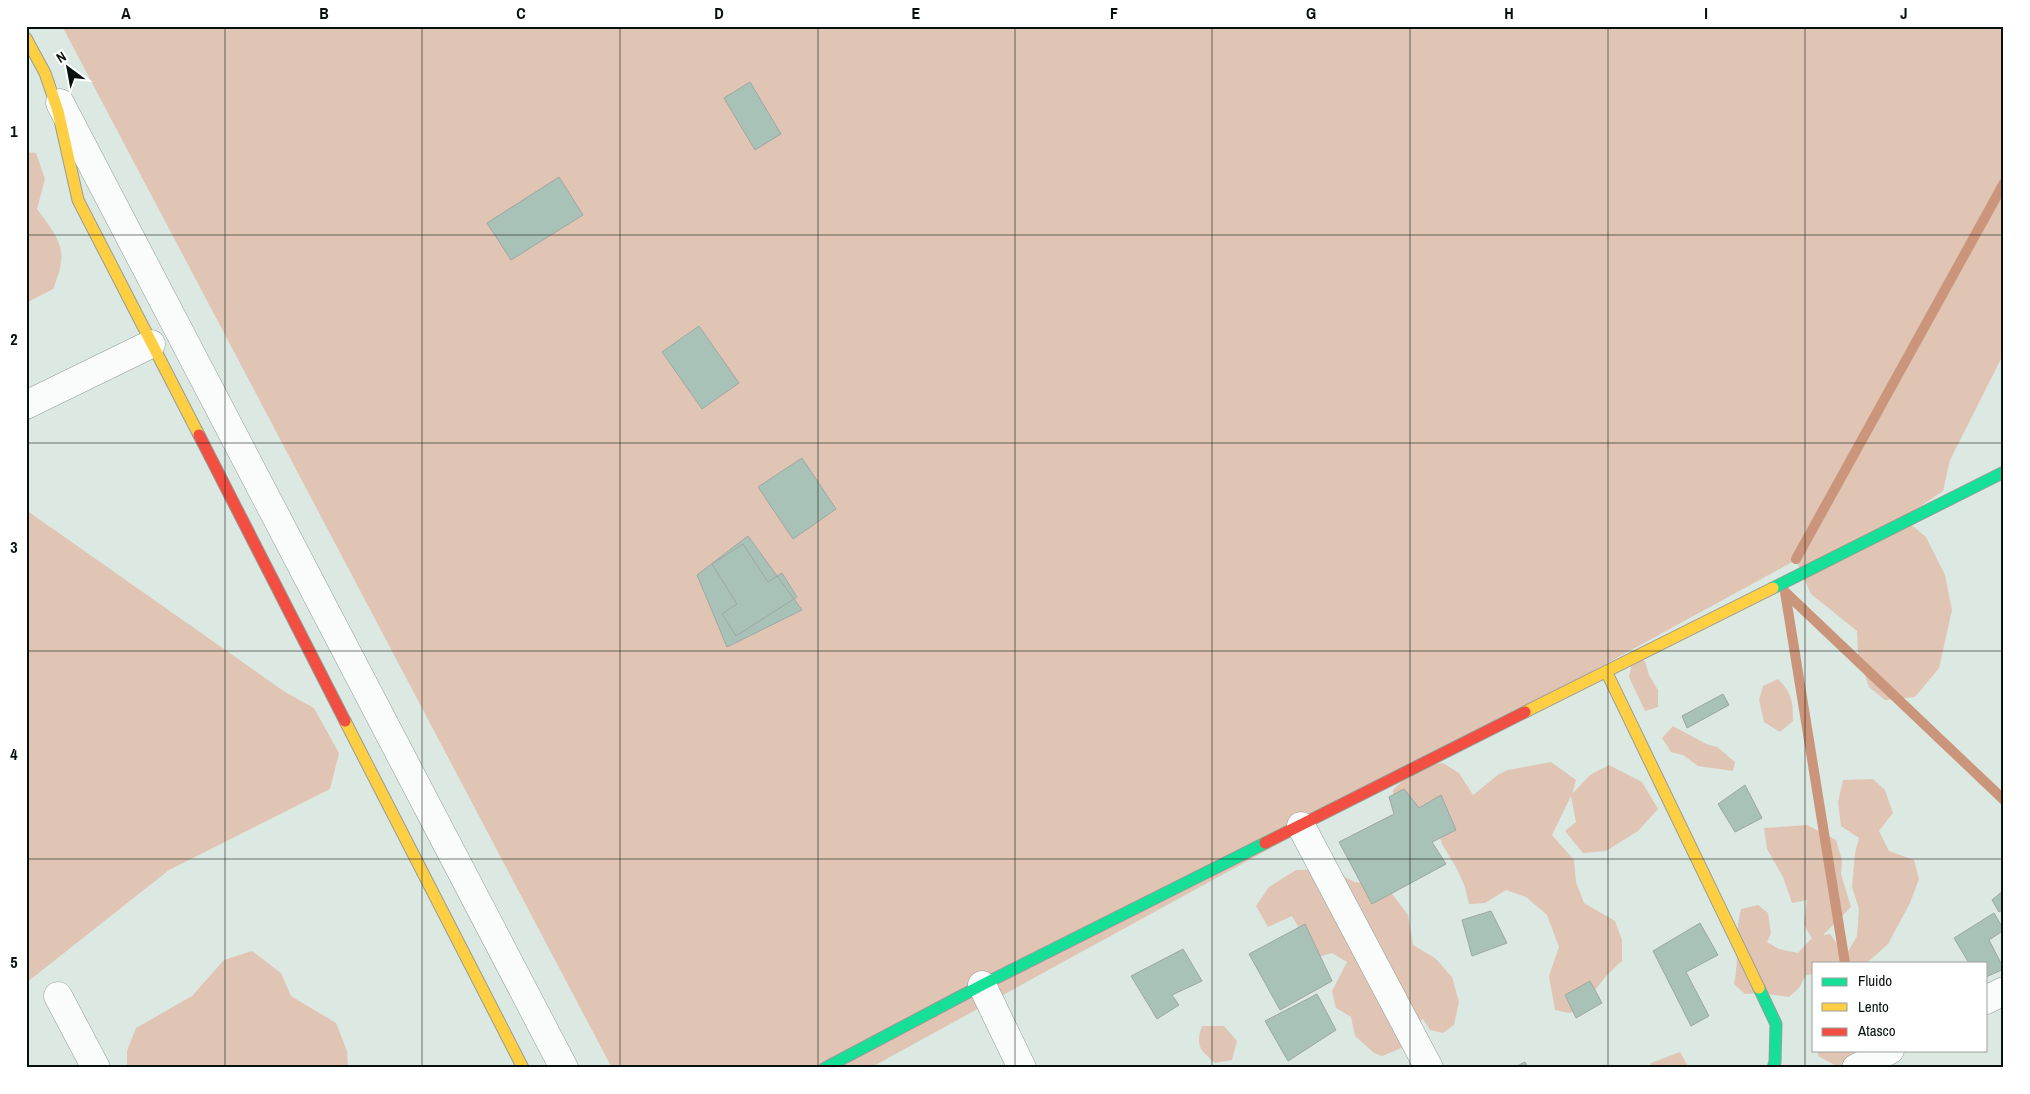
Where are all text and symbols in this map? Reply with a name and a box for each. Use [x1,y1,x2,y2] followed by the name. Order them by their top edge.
[121,2,131,24] text: A
[319,2,329,24] text: B
[516,2,526,24] text: C
[714,2,724,24] text: D
[912,2,921,24] text: E
[1110,2,1118,24] text: F
[1306,2,1316,24] text: G
[1504,2,1514,24] text: H
[1704,2,1708,24] text: I
[1900,2,1908,24] text: J
[42,42,92,92] north arrow
[53,47,69,67] text: N
[10,120,18,142] text: 1
[10,328,18,350] text: 2
[10,536,18,558] text: 3
[10,743,18,765] text: 4
[10,951,18,973] text: 5
[1812,962,1988,1052] legend
[1858,970,1892,991] text: Fluido
[1858,996,1889,1017] text: Lento
[1857,1020,1896,1041] text: Atasco

